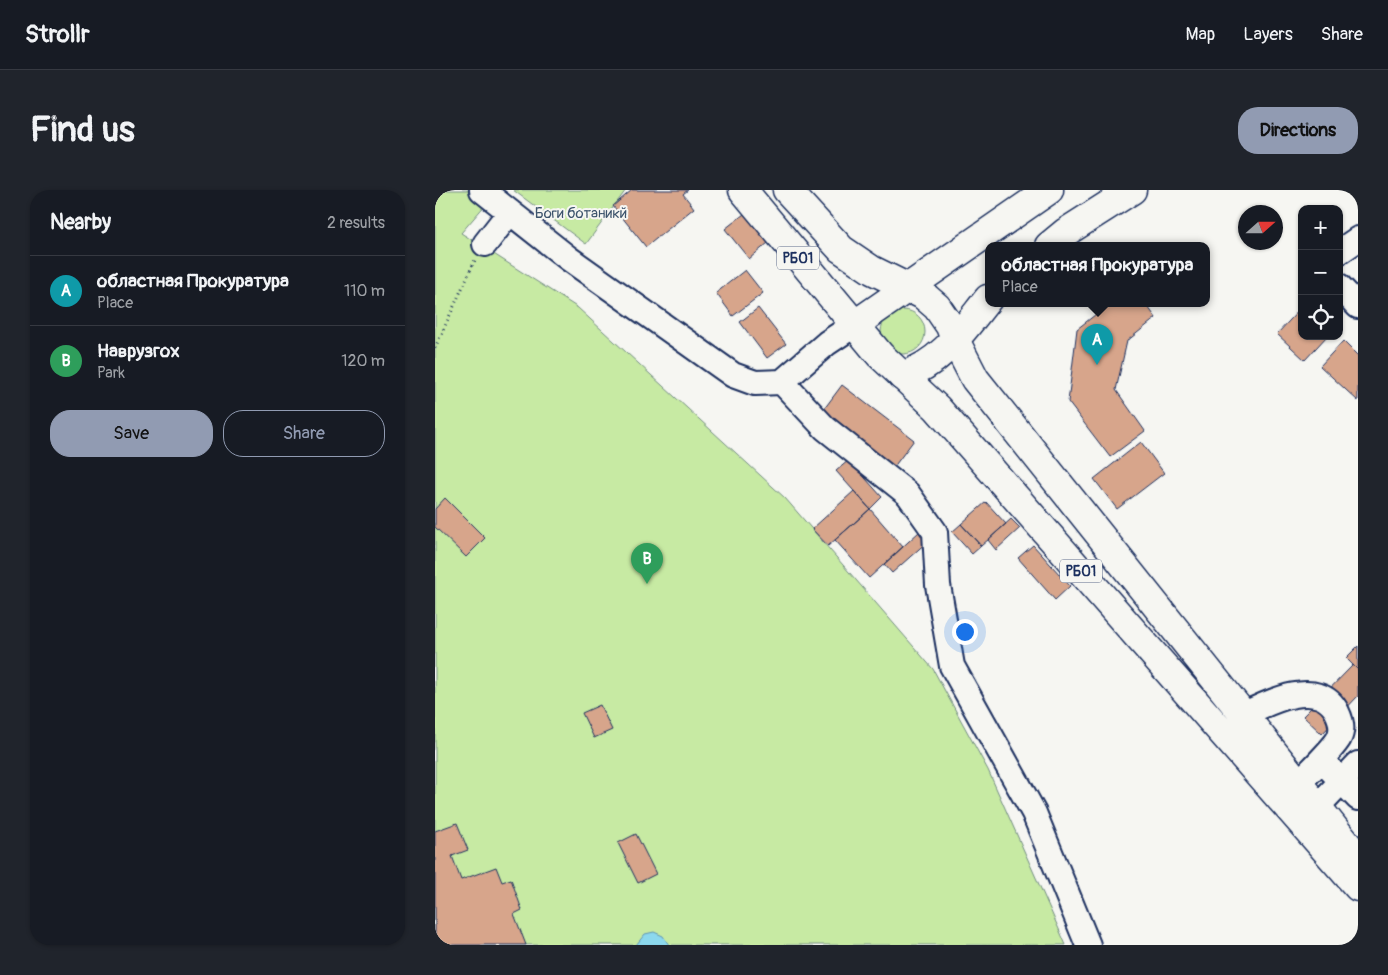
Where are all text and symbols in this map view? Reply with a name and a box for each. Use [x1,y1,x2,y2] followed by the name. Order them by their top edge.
[25,20,90,49] text: Strollr
[1186,23,1215,46] text: Map
[1243,23,1293,46] text: Layers
[1321,23,1363,46] text: Share
[1238,107,1358,154] button: Directions
[30,108,135,152] text: Find us
[535,204,627,223] park label: Боги ботаникй
[1238,205,1283,250] north arrow
[1298,205,1343,340] map controls
[1298,205,1343,250] button: +
[50,209,111,236] text: Nearby
[327,213,385,233] text: 2 results
[985,242,1210,307] popup
[777,246,819,270] road number: РБ01
[1298,250,1343,295] button: −
[1002,253,1193,277] text: областная Прокуратура
[97,269,289,293] text: областная Прокуратура
[1002,277,1038,297] text: Place
[61,281,71,301] text: A
[344,281,385,301] text: 110 m
[97,293,133,313] text: Place
[1298,295,1343,340] button: locate
[1081,324,1113,365] pin: A
[97,339,180,363] text: Наврузгох
[61,351,71,371] text: B
[341,351,385,371] text: 120 m
[97,363,125,383] text: Park
[50,410,213,457] button: Save
[223,410,385,457] button: Share
[631,543,663,584] pin: B
[1060,560,1102,582] road number: РБ01
[952,619,978,645] your location

